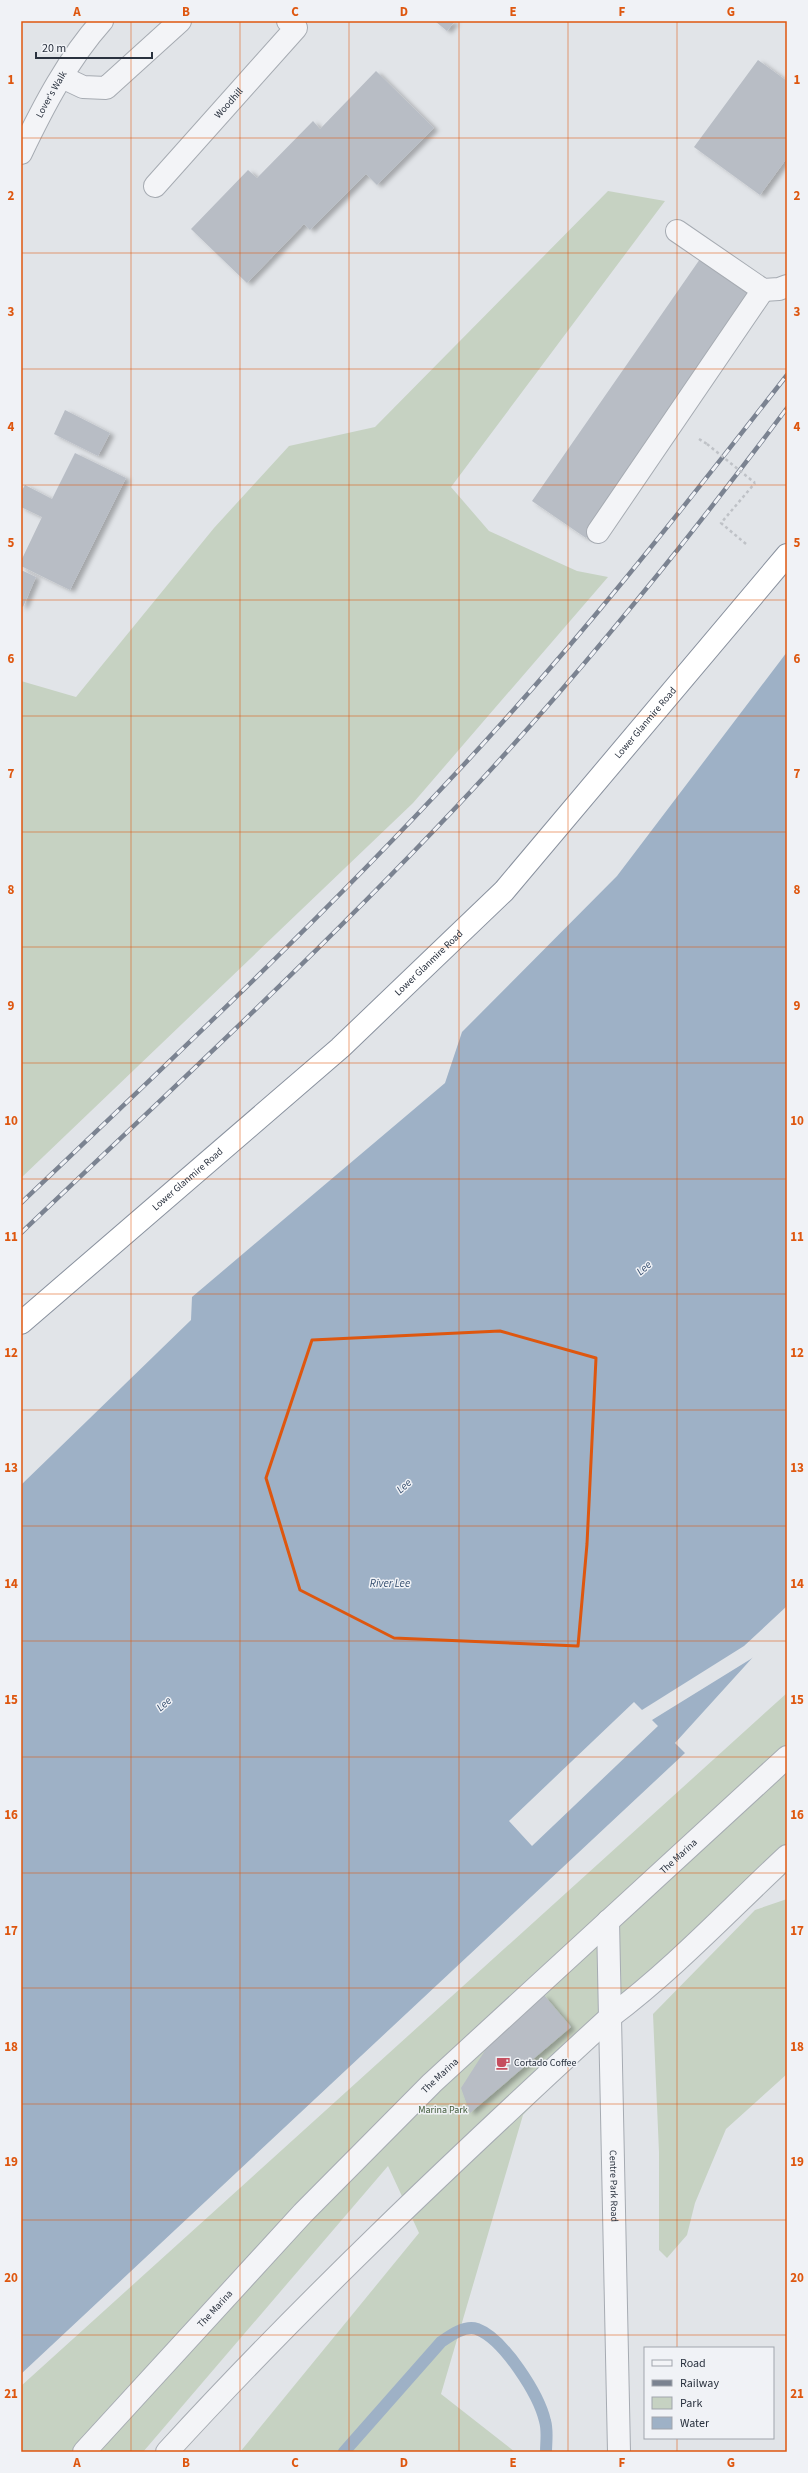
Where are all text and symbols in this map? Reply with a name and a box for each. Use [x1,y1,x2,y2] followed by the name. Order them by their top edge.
[72,3,81,21] text: A
[182,3,190,21] text: B
[291,3,299,21] text: C
[400,3,408,21] text: D
[509,3,517,21] text: E
[619,3,626,21] text: F
[727,3,735,21] text: G
[36,34,152,60] scale bar
[42,40,66,57] text: 20 m
[33,68,70,120] street label: Lover's Walk
[8,71,15,89] text: 1
[794,71,801,89] text: 1
[211,84,247,122] street label: Woodhill
[8,187,15,205] text: 2
[794,187,801,205] text: 2
[8,303,15,321] text: 3
[794,303,801,321] text: 3
[8,418,15,436] text: 4
[794,418,801,436] text: 4
[8,534,15,552] text: 5
[794,534,801,552] text: 5
[8,650,15,668] text: 6
[794,650,801,668] text: 6
[611,684,680,762] street label: Lower Glanmire Road
[8,765,15,783] text: 7
[794,765,801,783] text: 7
[8,881,15,899] text: 8
[794,881,801,899] text: 8
[392,927,466,999] street label: Lower Glanmire Road
[8,997,15,1015] text: 9
[794,997,801,1015] text: 9
[4,1112,18,1130] text: 10
[790,1112,804,1130] text: 10
[149,1145,226,1214] street label: Lower Glanmire Road
[4,1228,18,1246] text: 11
[790,1228,804,1246] text: 11
[633,1257,655,1279] water label: Lee
[4,1344,18,1362] text: 12
[790,1344,804,1362] text: 12
[4,1459,18,1477] text: 13
[790,1459,804,1477] text: 13
[393,1475,415,1497] water label: Lee
[4,1575,18,1593] text: 14
[790,1575,804,1593] text: 14
[370,1576,410,1591] water label: River Lee
[4,1691,18,1709] text: 15
[790,1691,804,1709] text: 15
[153,1693,175,1715] water label: Lee
[4,1806,18,1824] text: 16
[790,1806,804,1824] text: 16
[657,1836,700,1878] street label: The Marina
[4,1922,18,1940] text: 17
[790,1922,804,1940] text: 17
[4,2038,18,2056] text: 18
[790,2038,804,2056] text: 18
[418,2055,462,2097] street label: The Marina
[495,2055,511,2071] cafe icon: Cortado Coffee
[514,2056,577,2070] place label: Cortado Coffee
[418,2103,468,2117] park label: Marina Park
[606,2150,621,2222] street label: Centre Park Road
[4,2153,18,2171] text: 19
[790,2153,804,2171] text: 19
[4,2269,18,2287] text: 20
[790,2269,804,2287] text: 20
[194,2287,236,2331] street label: The Marina
[644,2347,774,2439] legend
[680,2355,706,2372] text: Road
[680,2375,719,2392] text: Railway
[4,2385,18,2403] text: 21
[790,2385,804,2403] text: 21
[680,2395,702,2412] text: Park
[680,2415,710,2432] text: Water
[72,2454,81,2472] text: A
[182,2454,190,2472] text: B
[291,2454,299,2472] text: C
[400,2454,408,2472] text: D
[509,2454,517,2472] text: E
[619,2454,626,2472] text: F
[727,2454,735,2472] text: G

